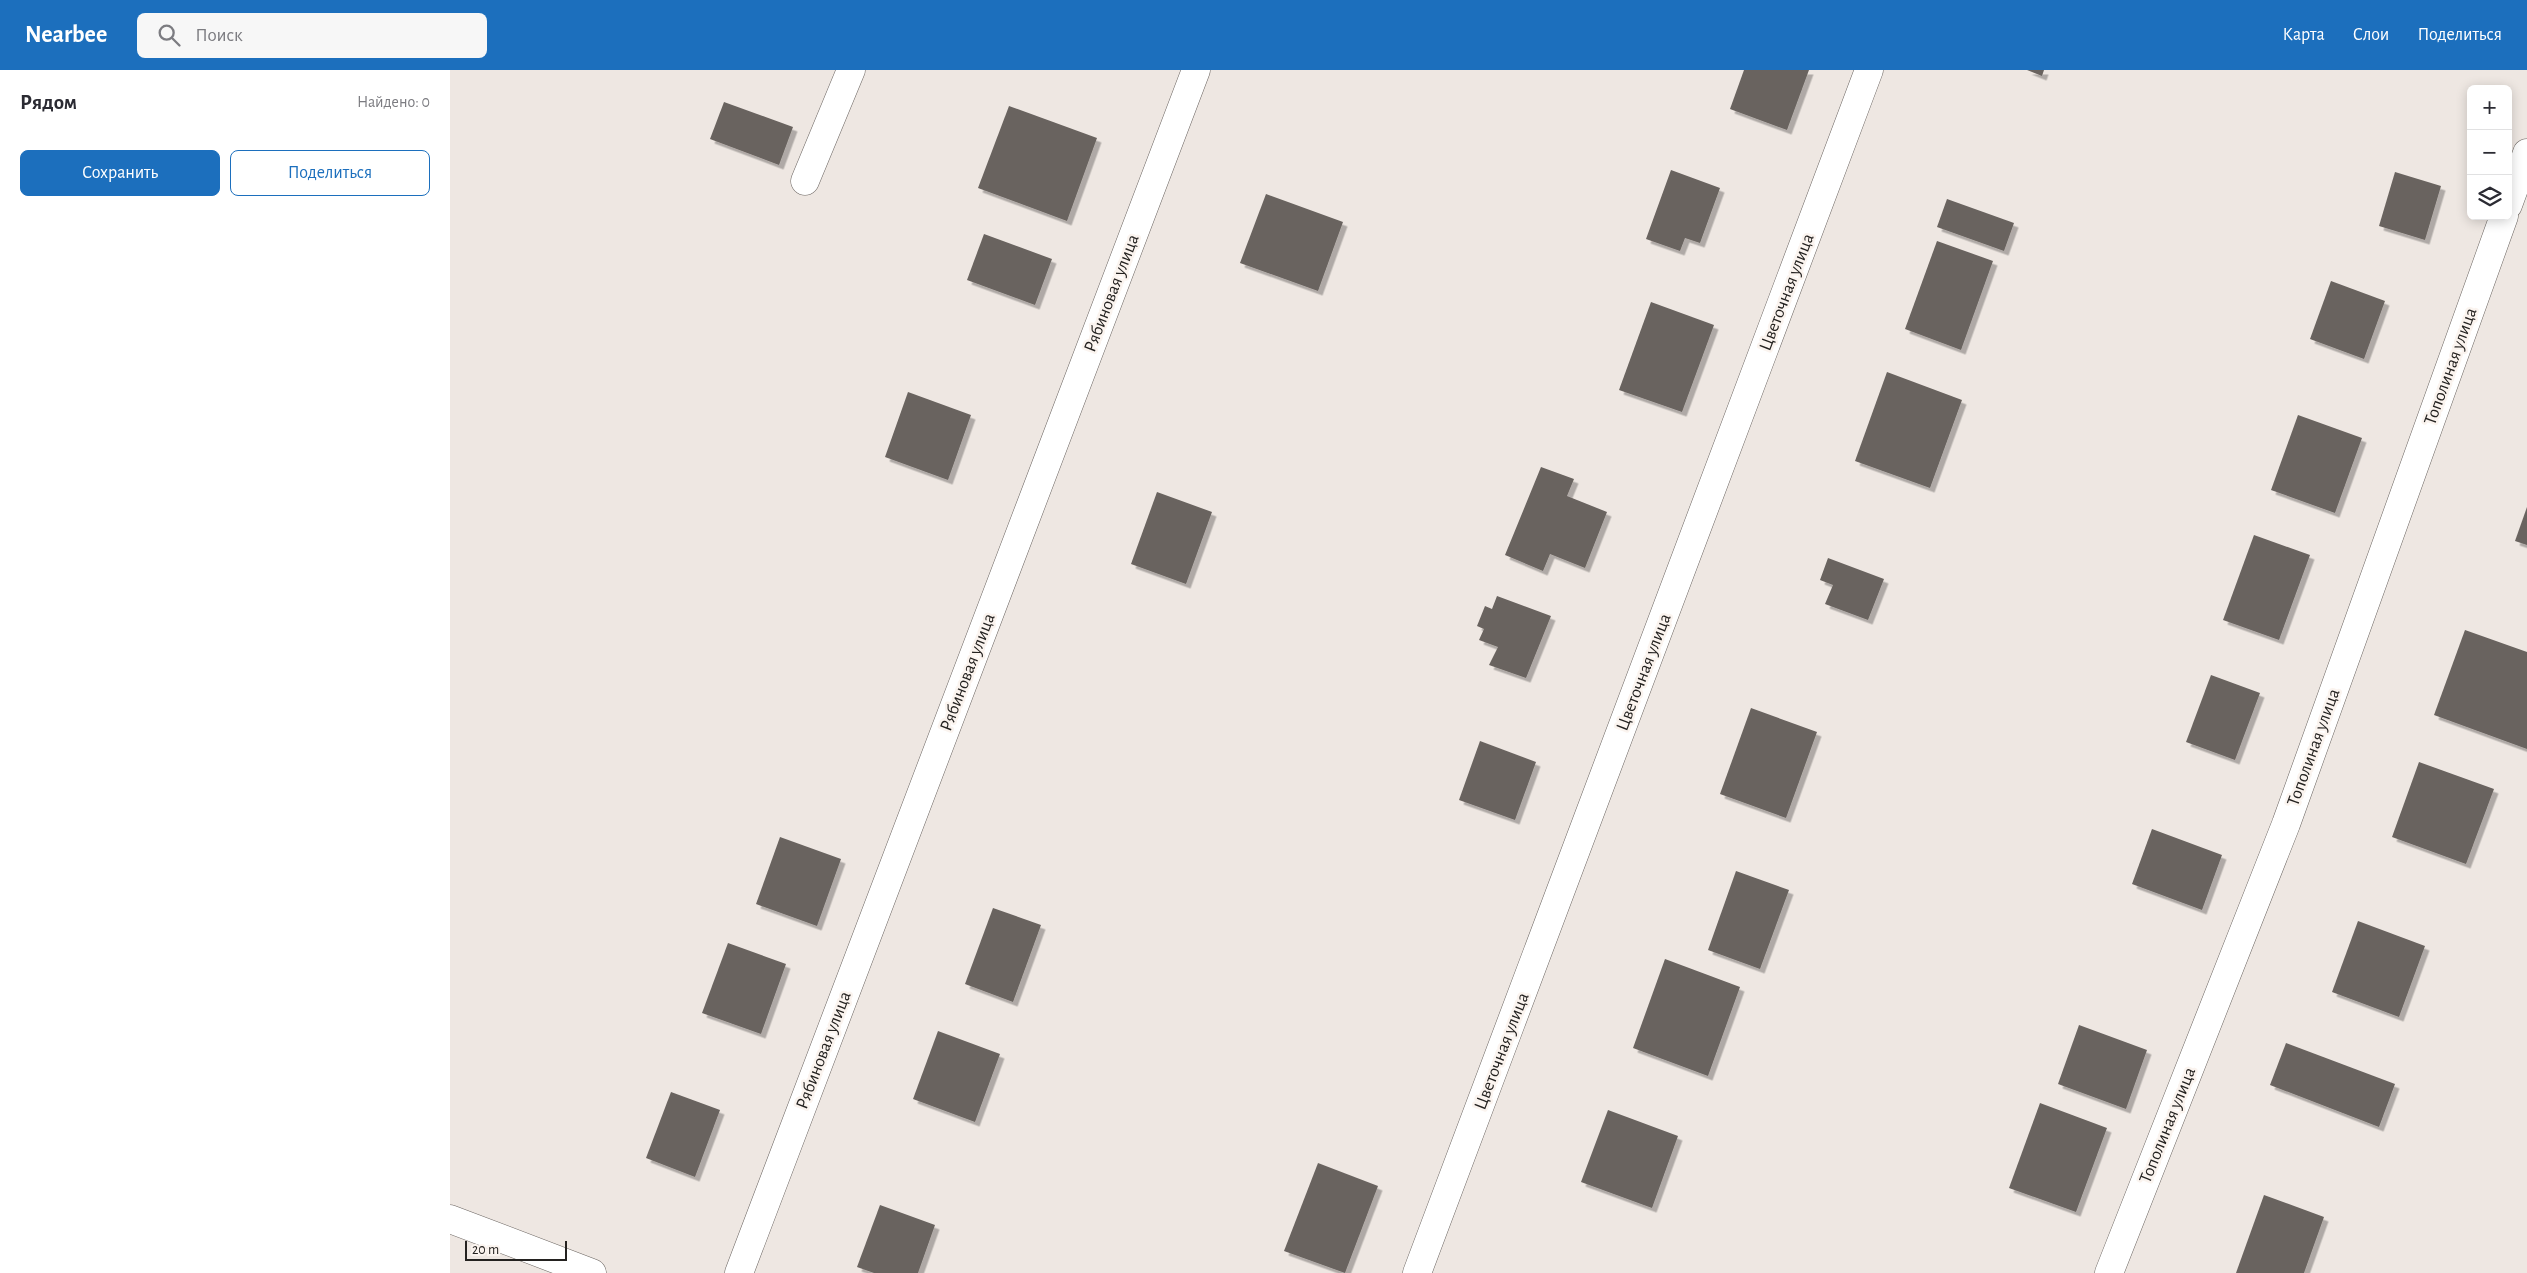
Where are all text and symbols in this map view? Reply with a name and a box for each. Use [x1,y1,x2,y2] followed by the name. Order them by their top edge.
[137,13,487,58] search box
[155,21,183,49] icon: search
[25,23,107,47] text: Nearbee
[195,26,243,45] text: Поиск
[2283,26,2325,44] text: Карта
[2353,26,2389,44] text: Слои
[2417,26,2502,44] text: Поделиться
[2467,85,2512,220] map controls
[2467,85,2512,130] button: +
[20,92,77,113] text: Рядом
[357,94,430,110] text: Найдено: 0
[2467,130,2512,175] button: −
[20,150,220,196] button: Сохранить
[230,150,430,196] button: Поделиться
[2467,175,2512,220] button: layers
[1756,231,1818,353] street label: Цветочная улица
[1080,232,1143,355] street label: Рябиновая улица
[2421,305,2480,427] street label: Тополиная улица
[936,611,999,734] street label: Рябиновая улица
[1613,611,1675,733] street label: Цветочная улица
[2284,686,2343,808] street label: Тополиная улица
[792,989,855,1112] street label: Рябиновая улица
[1471,990,1533,1112] street label: Цветочная улица
[2137,1065,2199,1186] street label: Тополиная улица
[465,1238,568,1261] scale bar
[472,1243,499,1257] text: 20 m

